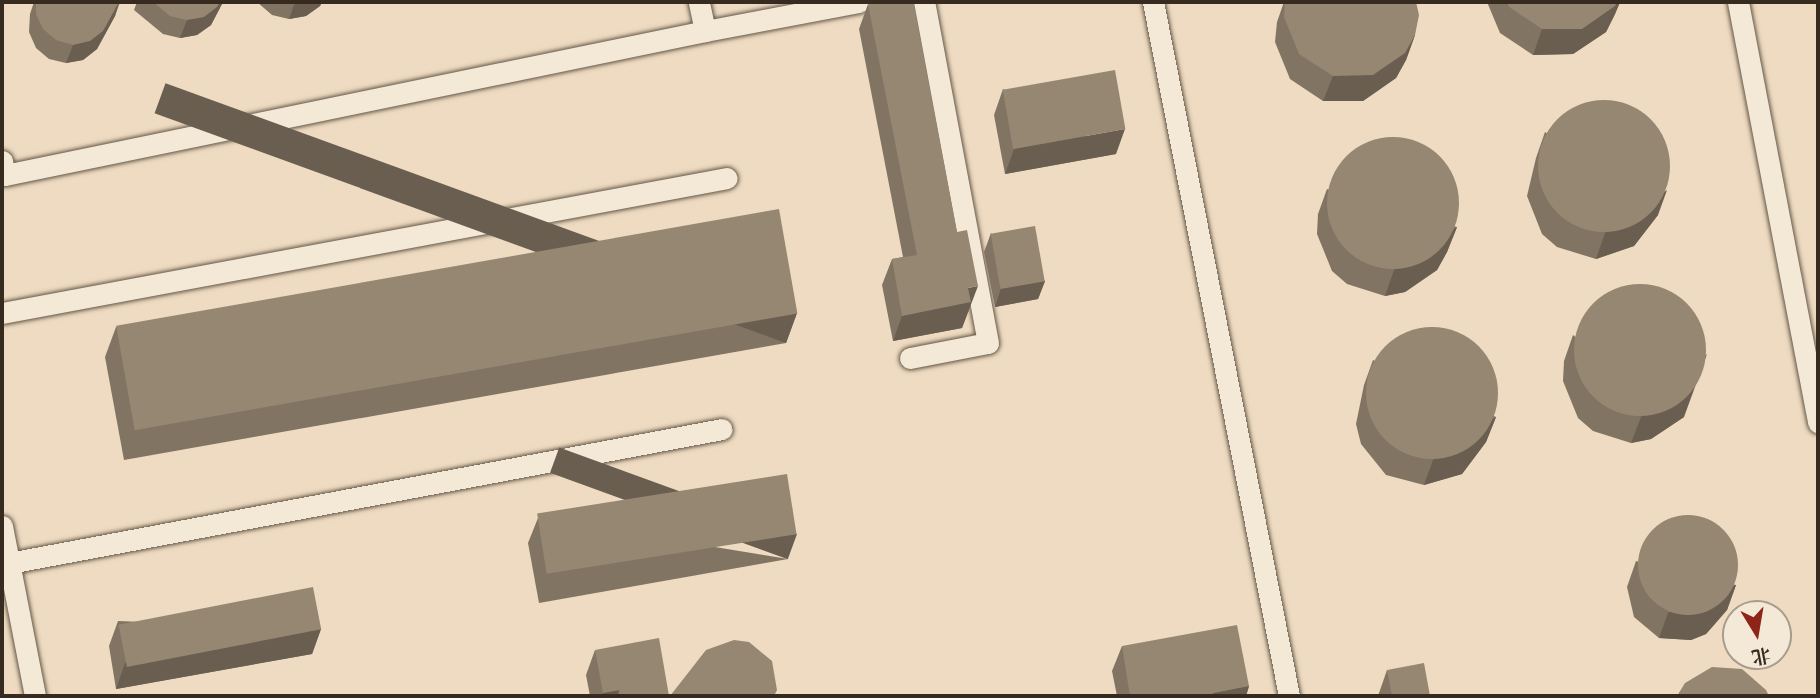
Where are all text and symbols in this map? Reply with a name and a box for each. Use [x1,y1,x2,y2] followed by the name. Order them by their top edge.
[1722,600,1792,670] north arrow
[1749,639,1773,669] text: 北

